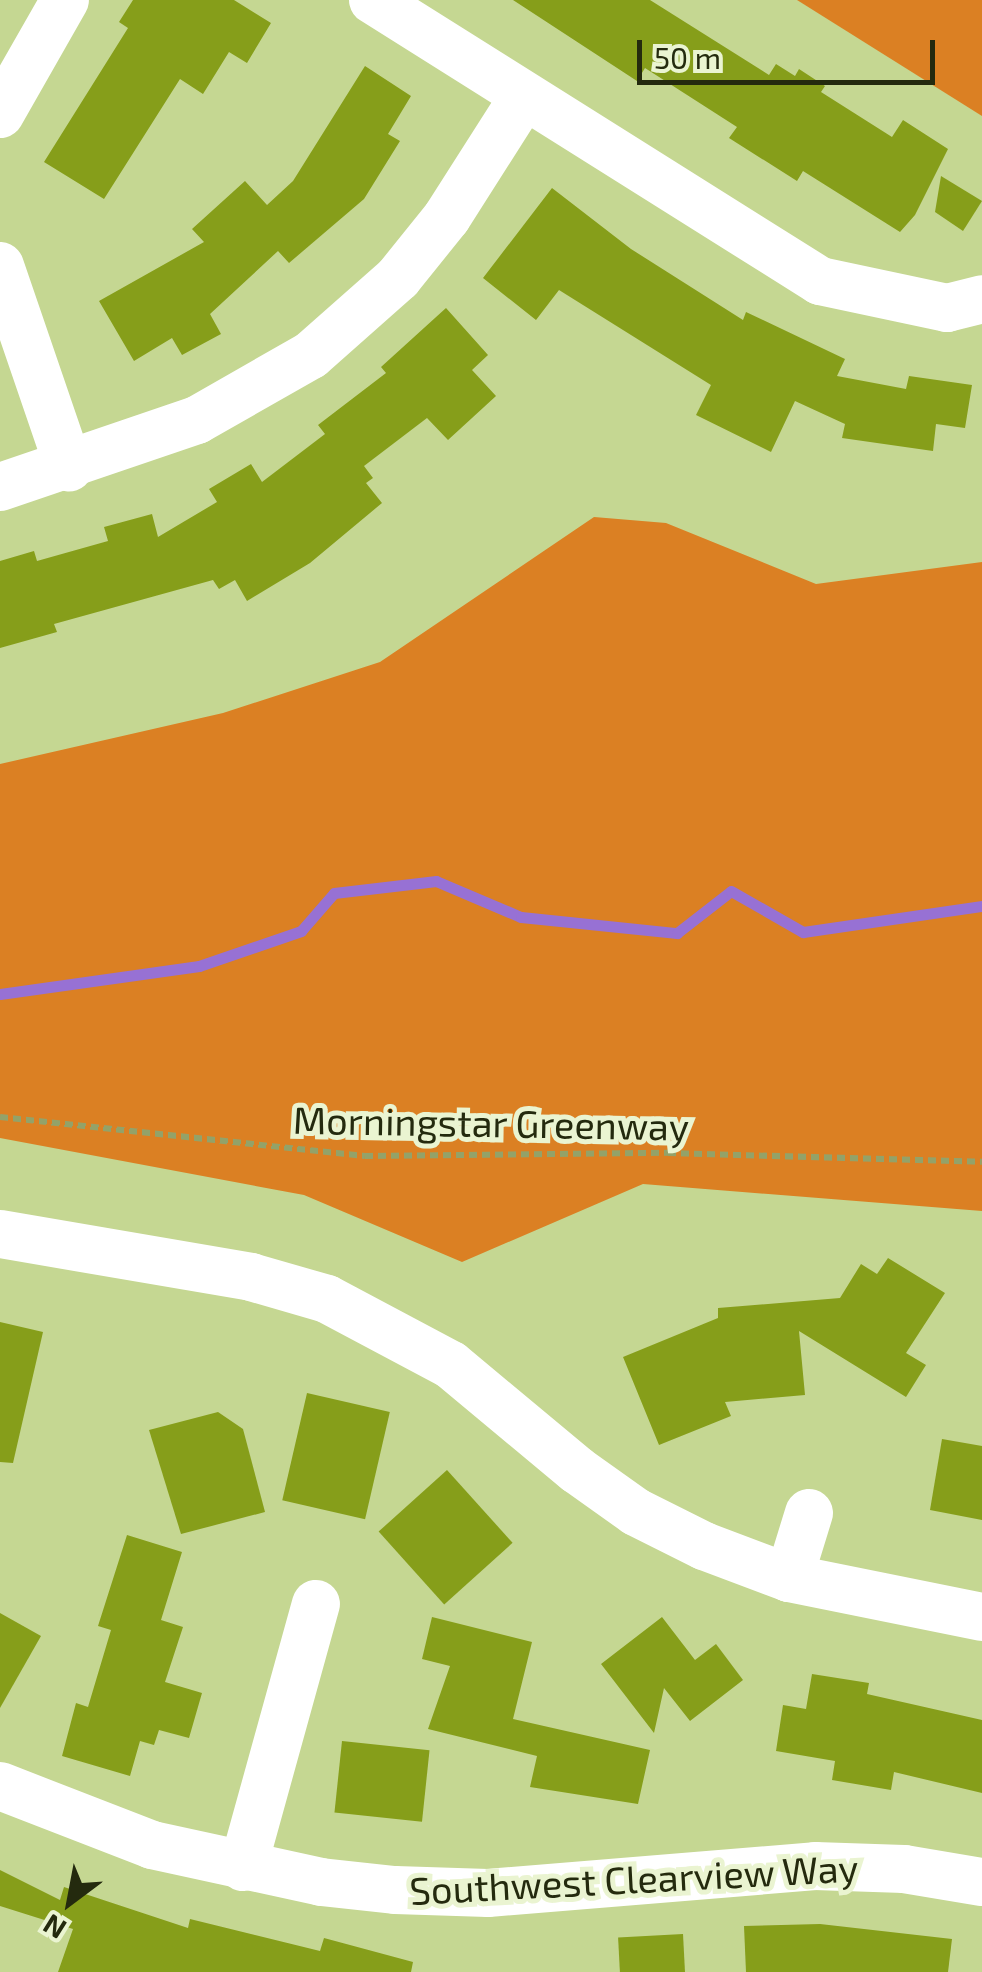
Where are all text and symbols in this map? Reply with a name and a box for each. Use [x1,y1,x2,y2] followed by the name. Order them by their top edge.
[642,20,940,82] scale bar
[654,39,721,75] text: 50 m
[292,1097,690,1149] street label: Morningstar Greenway
[408,1844,860,1914] street label: Southwest Clearview Way
[20,1852,120,1952] north arrow
[37,1908,72,1947] text: N

